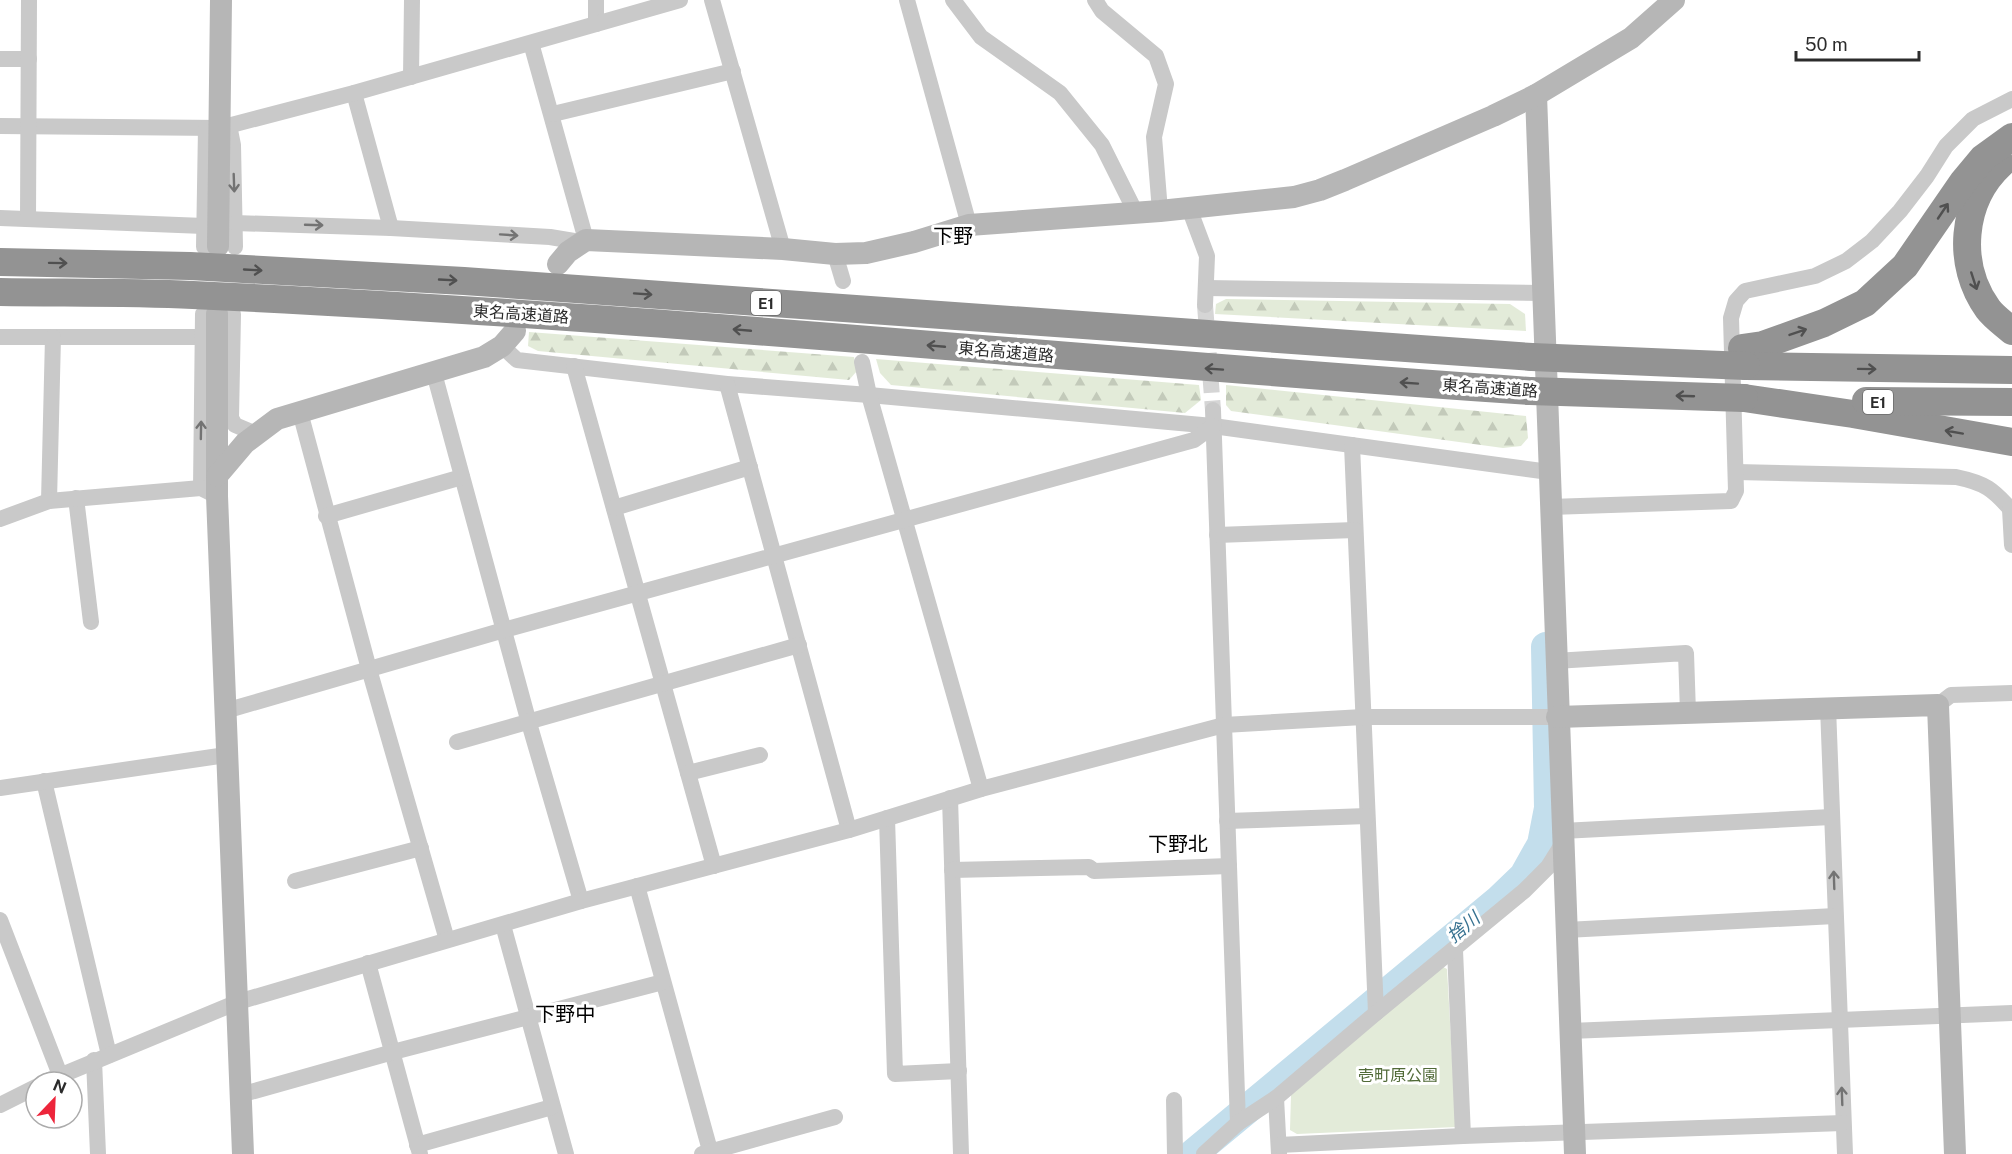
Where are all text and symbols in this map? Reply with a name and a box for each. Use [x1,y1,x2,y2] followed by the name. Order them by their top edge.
[1796,24,1919,62] scale bar
[1805,34,1848,55] text: 50 m
[228,173,240,193] one-way arrow
[1937,203,1949,220] one-way arrow
[304,220,324,231] one-way arrow
[933,224,973,248] district label: 下野
[499,230,519,241] one-way arrow
[48,258,68,269] one-way arrow
[243,264,263,275] one-way arrow
[1969,271,1980,290] one-way arrow
[438,275,458,286] one-way arrow
[632,289,652,300] one-way arrow
[751,291,781,315] road number: E1
[472,301,570,327] street label: 東名高速道路
[732,324,752,335] one-way arrow
[1788,326,1807,337] one-way arrow
[957,338,1055,366] street label: 東名高速道路
[927,340,947,351] one-way arrow
[1205,363,1225,374] one-way arrow
[1857,363,1877,375] one-way arrow
[1441,375,1539,401] street label: 東名高速道路
[1399,377,1419,388] one-way arrow
[1863,390,1893,414] road number: E1
[1676,391,1696,402] one-way arrow
[195,420,207,440] one-way arrow
[1945,426,1965,437] one-way arrow
[1148,832,1208,856] district label: 下野北
[1828,870,1839,890] one-way arrow
[1442,906,1485,947] water label: 捨川
[535,1002,595,1026] district label: 下野中
[1358,1066,1438,1085] park label: 壱町原公園
[24,1070,84,1130] north arrow
[50,1075,69,1098] text: N
[1837,1086,1848,1106] one-way arrow

